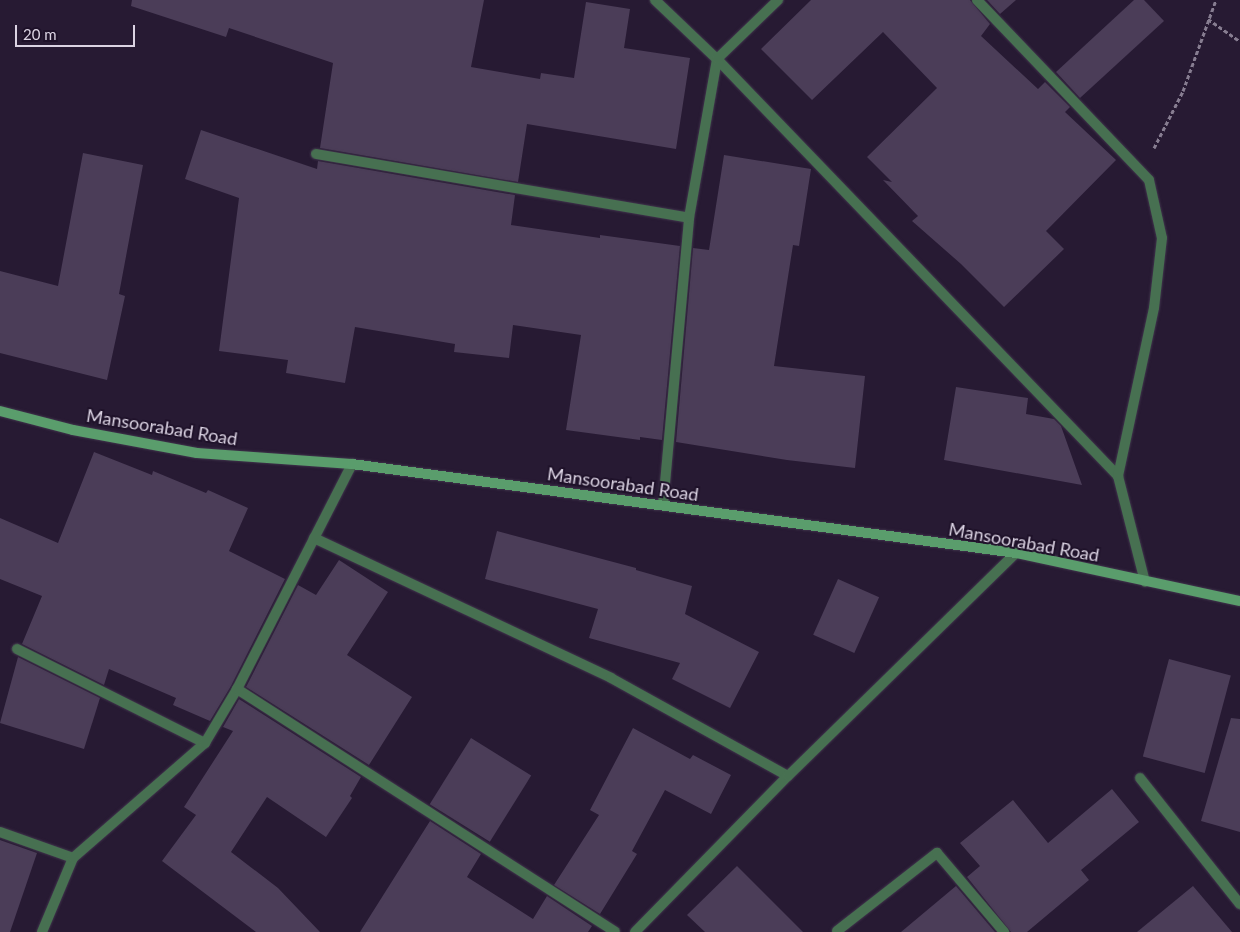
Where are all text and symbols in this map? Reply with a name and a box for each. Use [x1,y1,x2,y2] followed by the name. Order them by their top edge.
[18,15,138,47] scale bar
[23,25,57,43] text: 20 m
[85,404,239,450] street label: Mansoorabad Road
[546,463,700,505] street label: Mansoorabad Road
[947,518,1101,566] street label: Mansoorabad Road

